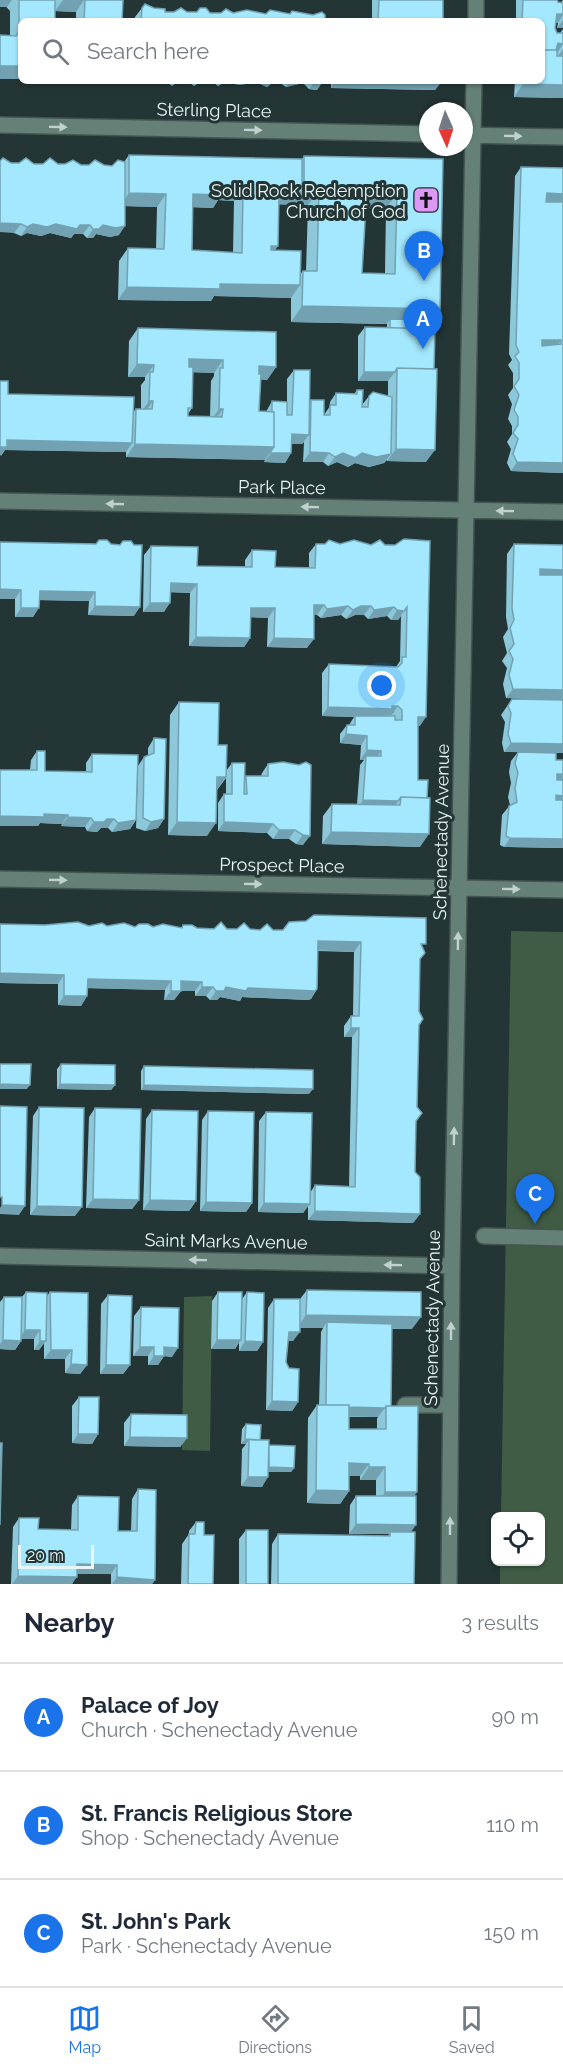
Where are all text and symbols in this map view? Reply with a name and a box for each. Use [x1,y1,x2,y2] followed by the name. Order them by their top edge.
[18,18,545,84] search box
[39,35,72,68] icon: search
[87,38,209,64] text: Search here
[156,98,272,122] street label: Sterling Place
[419,102,473,156] north arrow
[49,122,68,131] one-way arrow
[244,126,263,135] one-way arrow
[504,131,523,141] one-way arrow
[211,180,406,222] place label: Solid Rock Redemption Church of God
[411,185,441,215] church icon: Solid Rock Redemption Church of God
[404,232,444,281] pin: B
[404,300,442,349] pin: A
[238,476,326,498] street label: Park Place
[105,499,124,508] one-way arrow
[300,503,319,512] one-way arrow
[495,507,514,516] one-way arrow
[367,671,396,700] your location
[429,743,453,920] street label: Schenectady Avenue
[219,853,345,877] street label: Prospect Place
[49,875,68,885] one-way arrow
[244,879,263,889] one-way arrow
[502,884,521,894] one-way arrow
[453,931,463,950] one-way arrow
[449,1126,459,1145] one-way arrow
[516,1174,554,1224] pin: C
[144,1229,308,1253] street label: Saint Marks Avenue
[420,1229,444,1406] street label: Schenectady Avenue
[189,1256,208,1265] one-way arrow
[384,1260,403,1269] one-way arrow
[446,1321,456,1340] one-way arrow
[491,1512,545,1566] map controls
[491,1512,545,1566] button: locate
[445,1516,454,1535] one-way arrow
[18,1542,94,1570] scale bar
[27,1546,64,1565] text: 20 m
[24,1608,114,1638] text: Nearby
[461,1611,539,1635] text: 3 results
[81,1692,219,1718] text: Palace of Joy
[37,1705,50,1729] text: A
[492,1705,539,1729] text: 90 m
[81,1718,357,1742] text: Church · Schenectady Avenue
[81,1800,353,1826] text: St. Francis Religious Store
[37,1813,50,1837] text: B
[486,1813,539,1837] text: 110 m
[81,1826,339,1850] text: Shop · Schenectady Avenue
[81,1908,231,1934] text: St. John's Park
[37,1921,50,1945] text: C
[484,1921,539,1945] text: 150 m
[81,1934,332,1958] text: Park · Schenectady Avenue
[68,2002,101,2057] tab: Map
[238,2002,312,2057] tab: Directions
[449,2002,495,2057] tab: Saved

